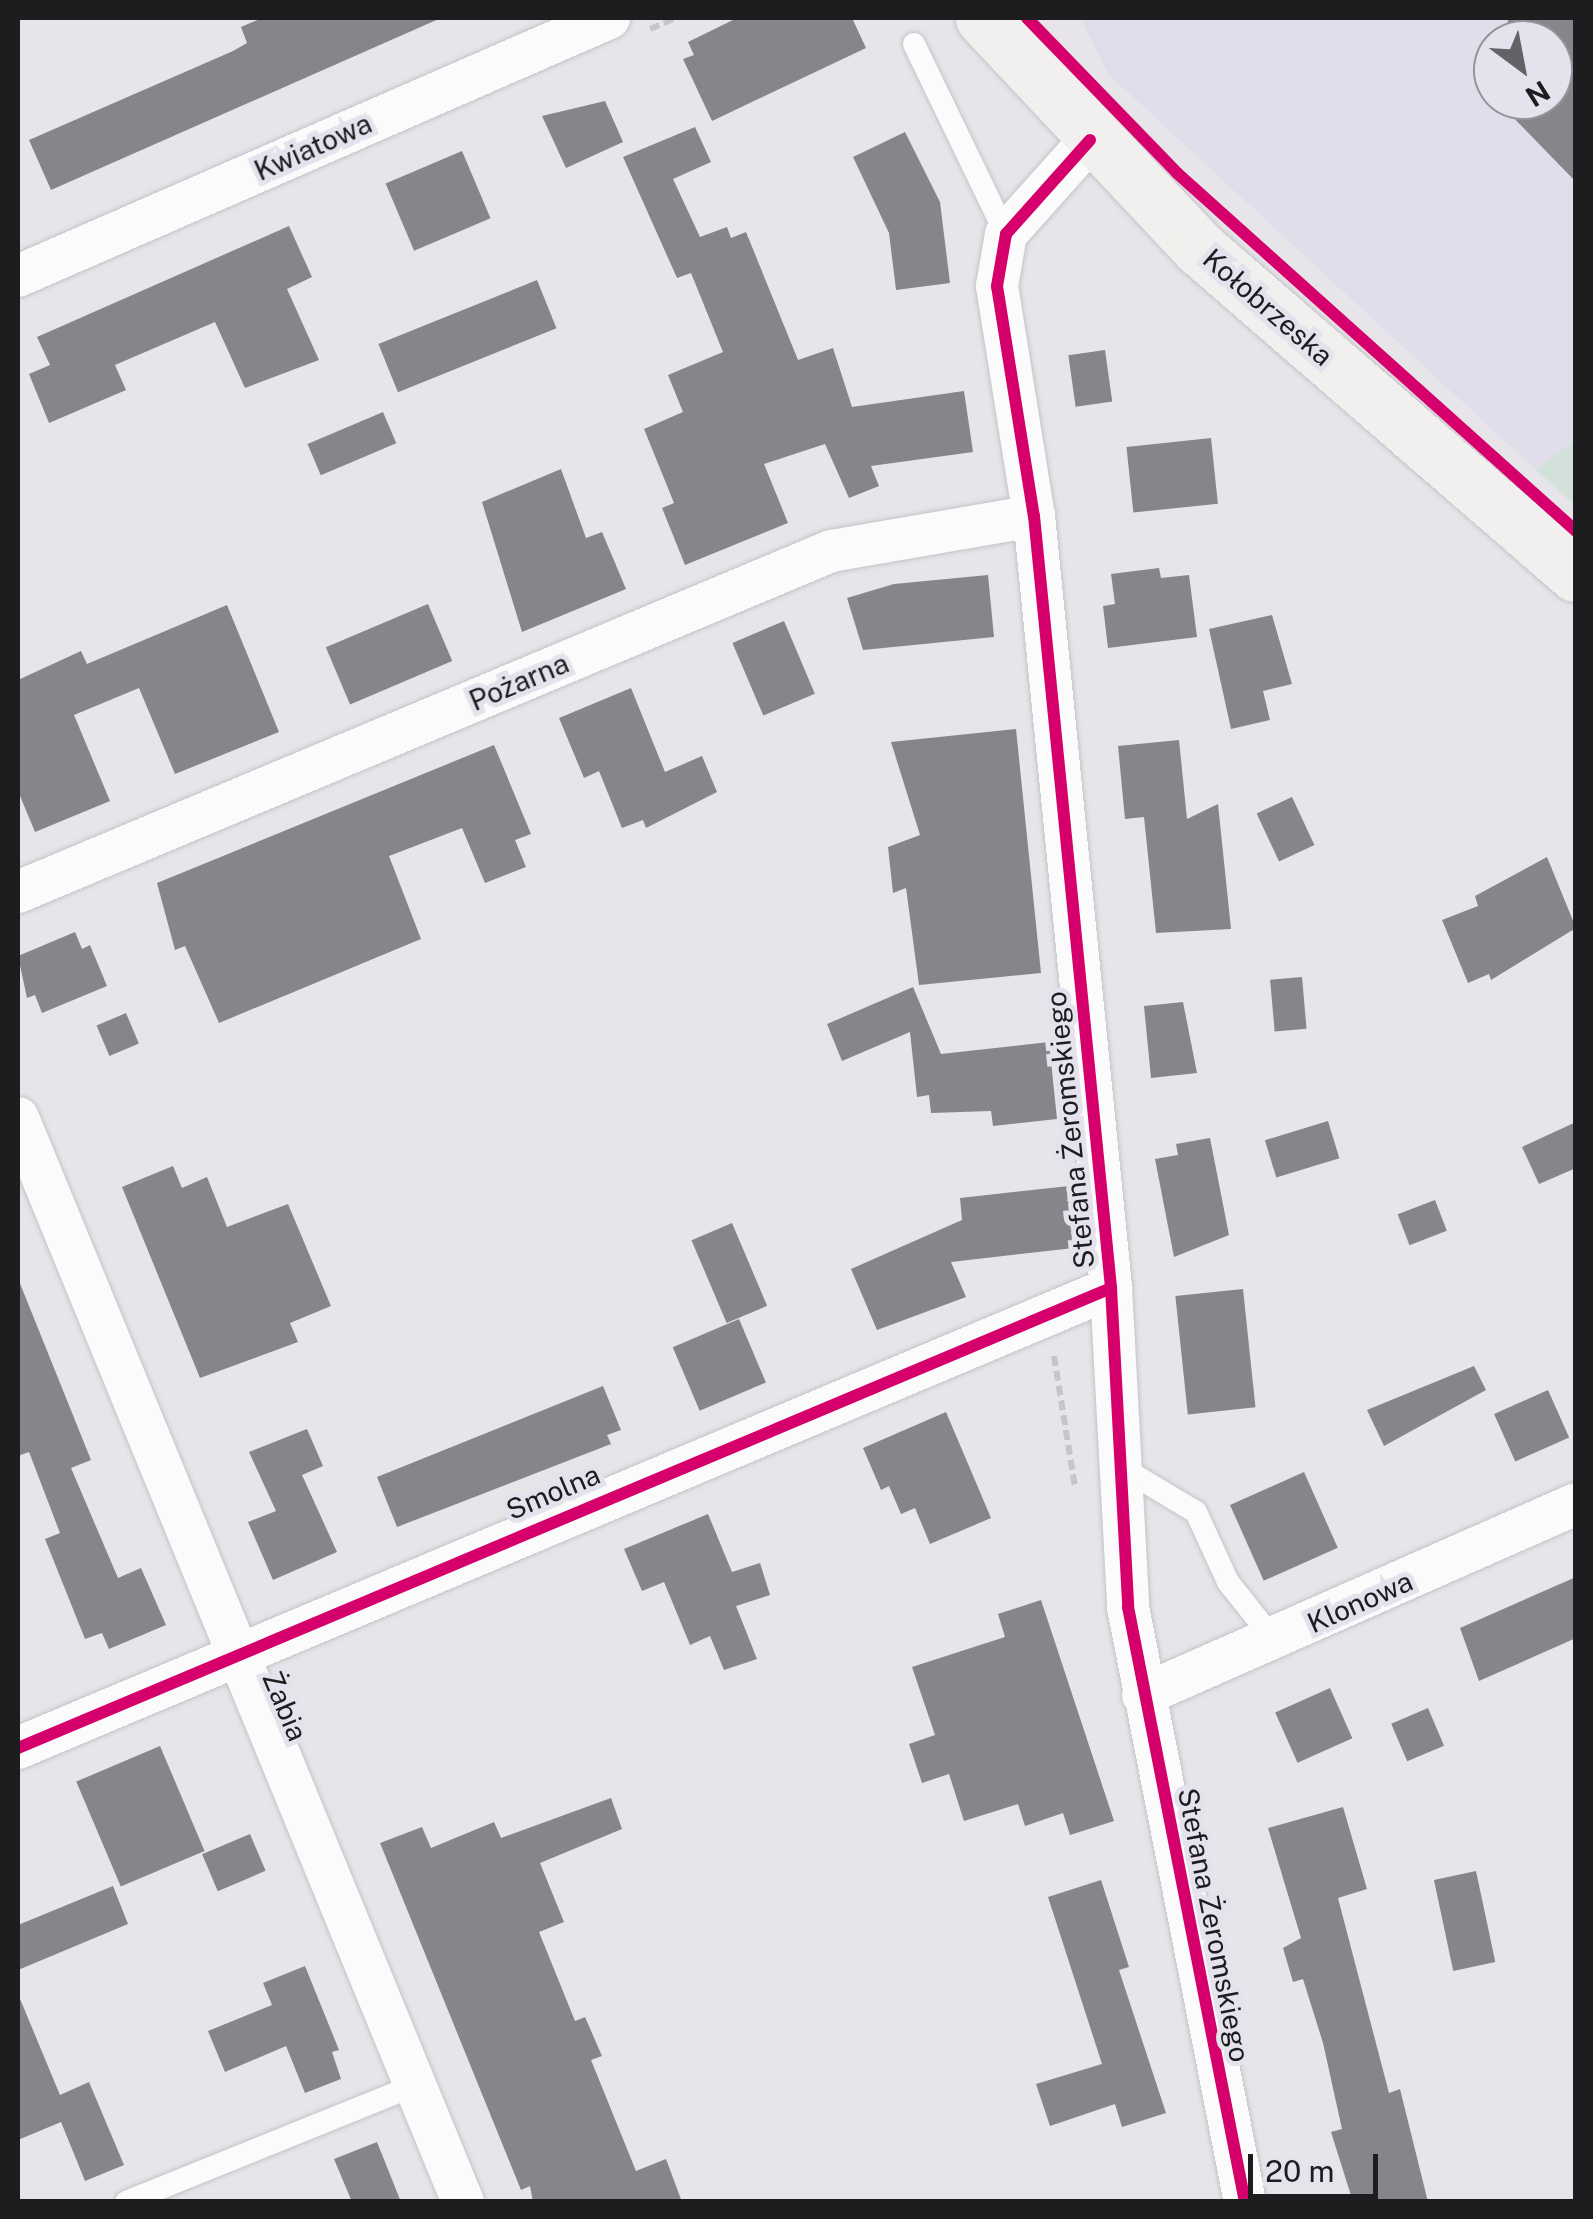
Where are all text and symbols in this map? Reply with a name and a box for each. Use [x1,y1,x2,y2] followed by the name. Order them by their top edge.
[1473,20,1573,120] north arrow
[1520,74,1556,114] text: N
[249,106,377,188] street label: Kwiatowa
[1196,241,1340,373] street label: Kołobrzeska
[464,646,574,718] street label: Pożarna
[1039,990,1101,1270] street label: Stefana Żeromskiego
[501,1457,605,1527] street label: Smolna
[1302,1564,1418,1640] street label: Klonowa
[255,1666,315,1746] street label: Żabia
[1171,1785,1257,2065] street label: Stefana Żeromskiego
[1253,2134,1383,2196] scale bar
[1265,2153,1334,2189] text: 20 m

